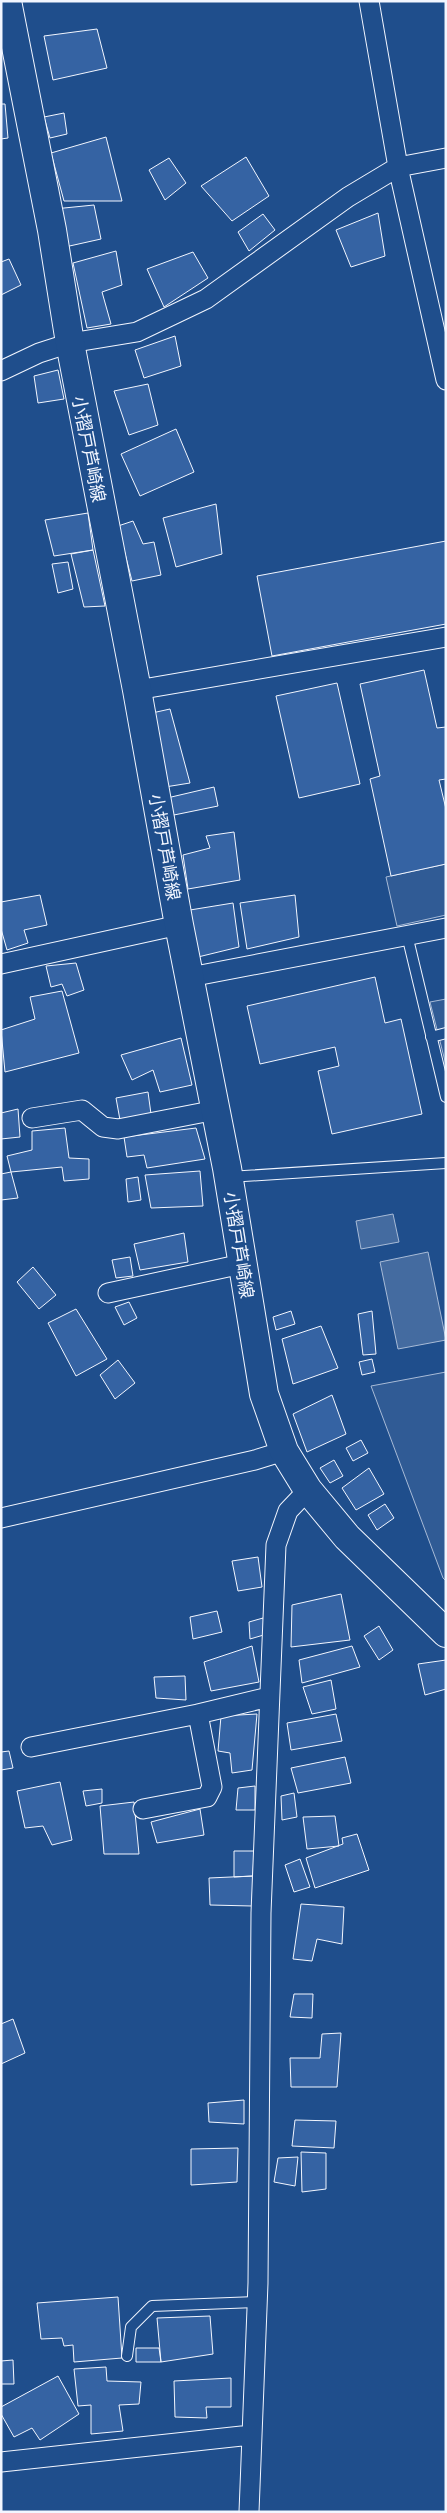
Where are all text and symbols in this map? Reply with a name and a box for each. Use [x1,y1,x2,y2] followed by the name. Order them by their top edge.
[67,394,111,504] street label: 小摺戸芦崎線
[144,792,186,902] street label: 小摺戸芦崎線
[219,1190,259,1300] street label: 小摺戸芦崎線

